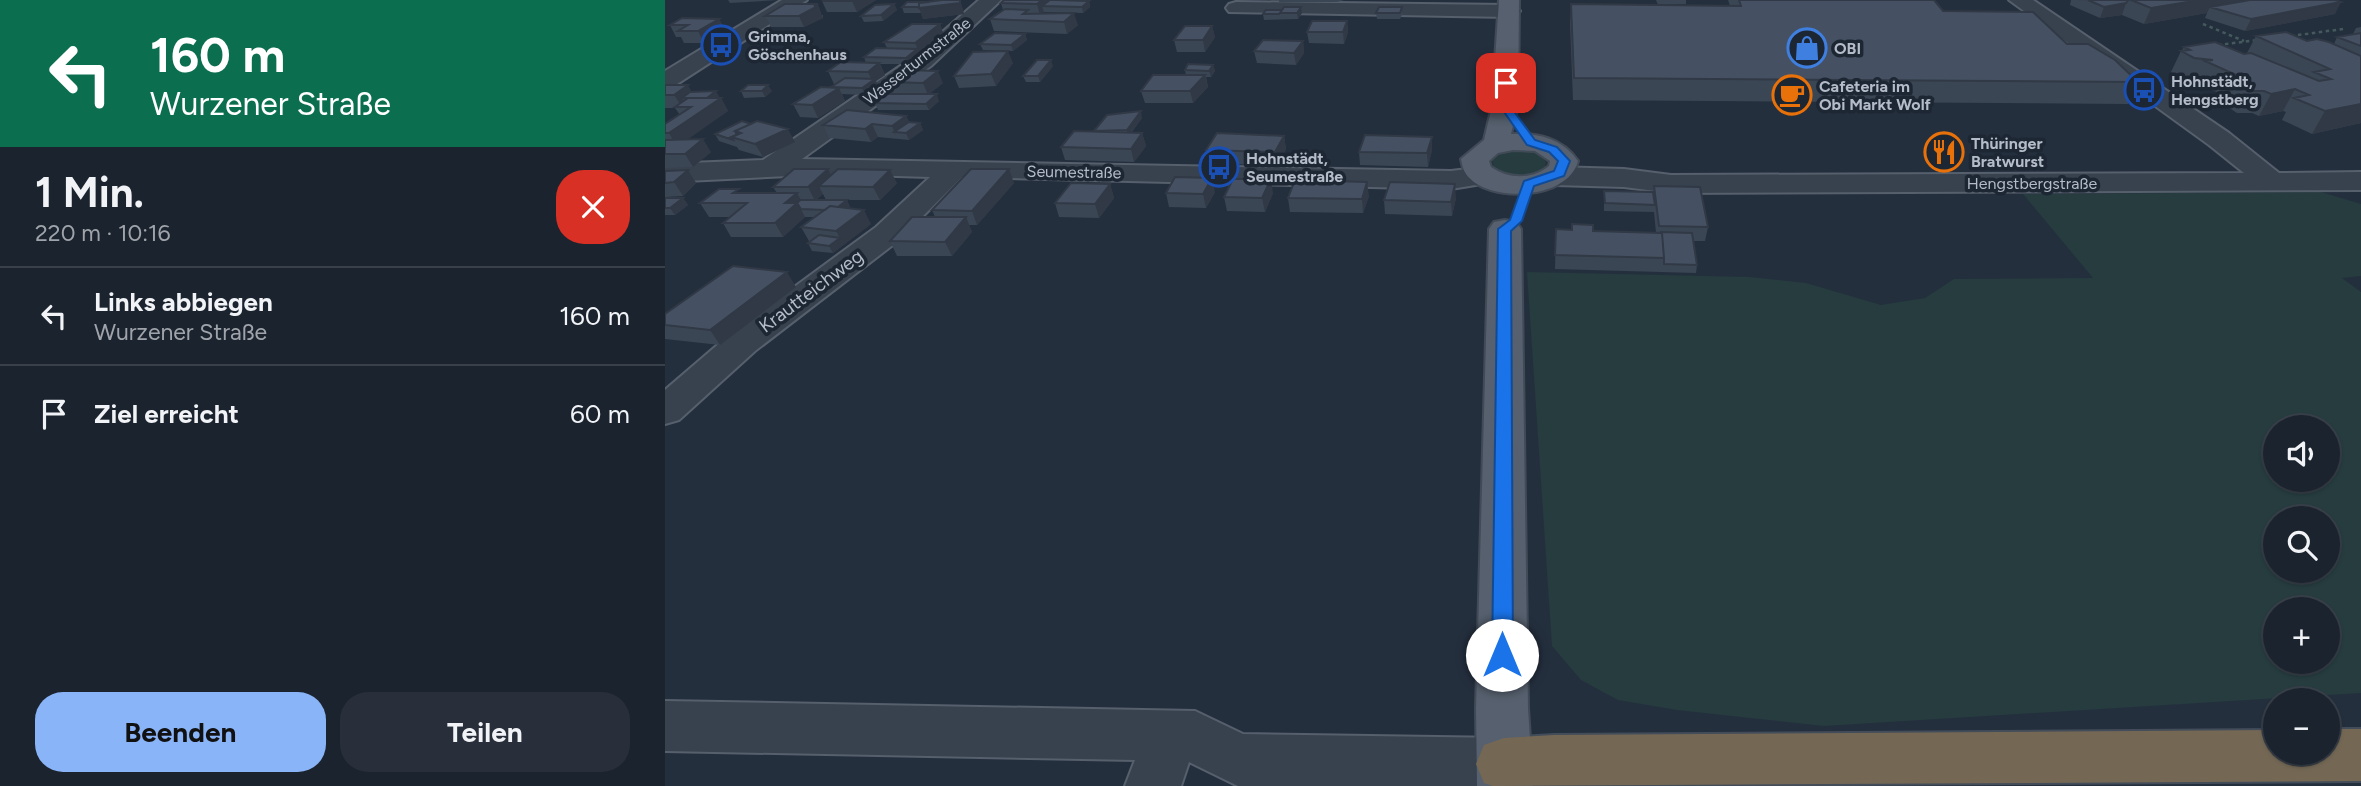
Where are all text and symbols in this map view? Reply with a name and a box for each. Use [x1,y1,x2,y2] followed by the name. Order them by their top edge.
[860,13,975,109] street label: Wasserturmstraße
[700,24,742,66] bus stop icon: Grimma, Göschenhaus
[150,25,285,84] text: 160 m
[748,27,847,64] place label: Grimma, Göschenhaus
[1786,27,1828,69] shop icon: OBI
[35,28,126,119] icon: left
[1834,39,1861,58] place label: OBI
[1476,53,1536,113] pin
[1487,64,1525,102] icon: arrive
[2123,69,2165,111] bus stop icon: Hohnstädt, Hengstberg
[2171,72,2259,109] place label: Hohnstädt, Hengstberg
[1771,74,1813,116] cafe icon: Cafeteria im Obi Markt Wolf
[1819,77,1932,114] place label: Cafeteria im Obi Markt Wolf
[150,85,391,123] text: Wurzener Straße
[1923,131,1965,173] restaurant icon: Thüringer Bratwurst
[1971,134,2044,171] place label: Thüringer Bratwurst
[1198,146,1240,188] bus stop icon: Hohnstädt, Seumestraße
[1246,149,1343,186] place label: Hohnstädt, Seumestraße
[1026,162,1122,182] street label: Seumestraße
[35,167,144,218] text: 1 Min.
[556,170,630,244] button: close
[1967,174,2097,193] street label: Hengstbergstraße
[35,219,171,247] text: 220 m · 10:16
[754,244,868,338] street label: Krautteichweg
[94,286,273,318] text: Links abbiegen
[35,297,73,335] icon: left
[559,300,630,332] text: 160 m
[94,318,267,346] text: Wurzener Straße
[35,395,73,433] icon: arrive
[94,398,239,430] text: Ziel erreicht
[570,398,630,430] text: 60 m
[2263,415,2340,765] map controls
[2263,415,2340,492] button: sound
[2263,506,2340,583] button: search
[2263,597,2340,674] button: +
[1465,618,1539,692] position arrow
[2263,688,2340,765] button: −
[35,692,326,772] button: Beenden
[340,692,630,772] button: Teilen

